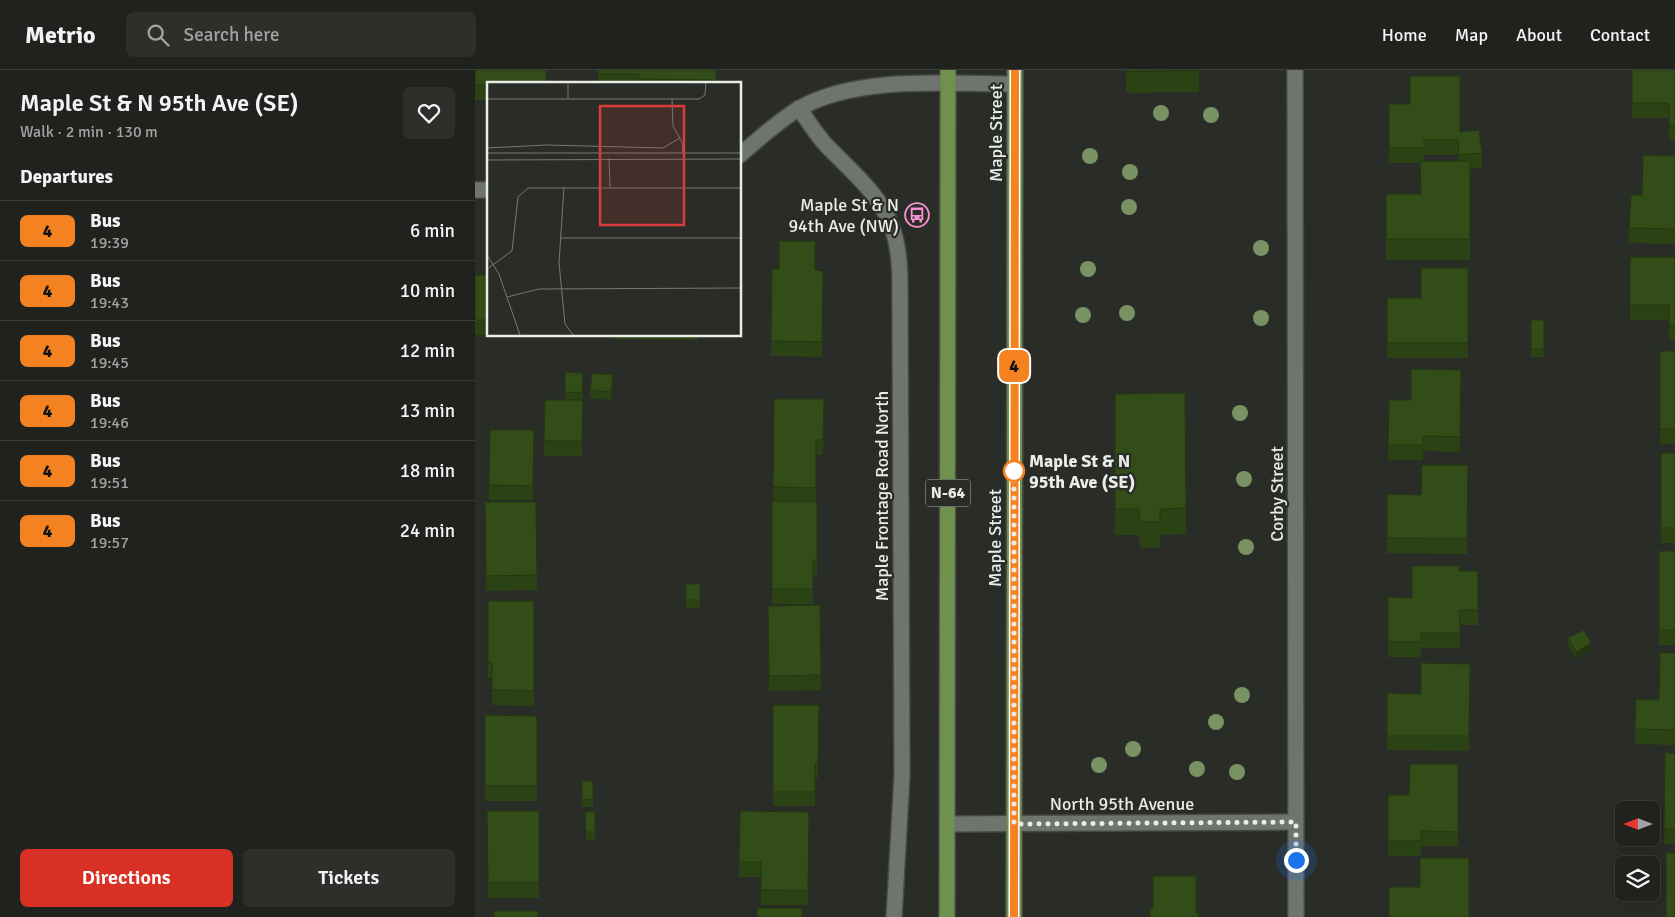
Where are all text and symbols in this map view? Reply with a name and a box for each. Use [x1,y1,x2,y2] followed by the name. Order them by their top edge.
[126,12,476,57] search box
[25,20,96,50] text: Metrio
[144,21,172,49] icon: search
[184,23,279,47] text: Search here
[1382,24,1427,46] text: Home
[1455,24,1488,46] text: Map
[1516,24,1562,46] text: About
[1590,24,1650,46] text: Contact
[487,82,741,336] inset map
[985,84,1007,182] street label: Maple Street
[403,87,455,139] button: heart
[20,88,299,118] text: Maple St & N 95th Ave (SE)
[20,122,158,142] text: Walk · 2 min · 130 m
[20,165,113,189] text: Departures
[788,194,899,237] place label: Maple St & N 94th Ave (NW)
[904,202,930,228] bus stop icon: Maple St & N 94th Ave (NW)
[90,209,121,233] text: Bus
[410,219,455,243] text: 6 min
[43,220,52,242] text: 4
[90,233,129,253] text: 19:39
[90,269,121,293] text: Bus
[400,279,455,303] text: 10 min
[43,280,52,302] text: 4
[90,293,129,313] text: 19:43
[90,329,121,353] text: Bus
[400,339,455,363] text: 12 min
[43,340,52,362] text: 4
[998,350,1030,382] line badge: 4
[90,353,129,373] text: 19:45
[1009,355,1019,377] text: 4
[90,389,121,413] text: Bus
[871,391,893,601] street label: Maple Frontage Road North
[400,399,455,423] text: 13 min
[43,400,52,422] text: 4
[90,413,129,433] text: 19:46
[1266,446,1288,542] street label: Corby Street
[90,449,121,473] text: Bus
[1029,450,1135,493] place label: Maple St & N 95th Ave (SE)
[400,459,455,483] text: 18 min
[43,460,52,482] text: 4
[1003,460,1025,482] marker: Maple St & N 95th Ave (SE)
[90,473,129,493] text: 19:51
[925,479,971,506] road number: N-64
[984,489,1006,587] street label: Maple Street
[90,509,121,533] text: Bus
[400,519,455,543] text: 24 min
[43,520,52,542] text: 4
[90,533,129,553] text: 19:57
[1050,793,1194,815] street label: North 95th Avenue
[1615,801,1660,846] north arrow
[1615,801,1660,901] map controls
[1284,848,1309,873] your location
[20,849,233,907] button: Directions
[243,849,455,907] button: Tickets
[1615,856,1660,901] button: layers

